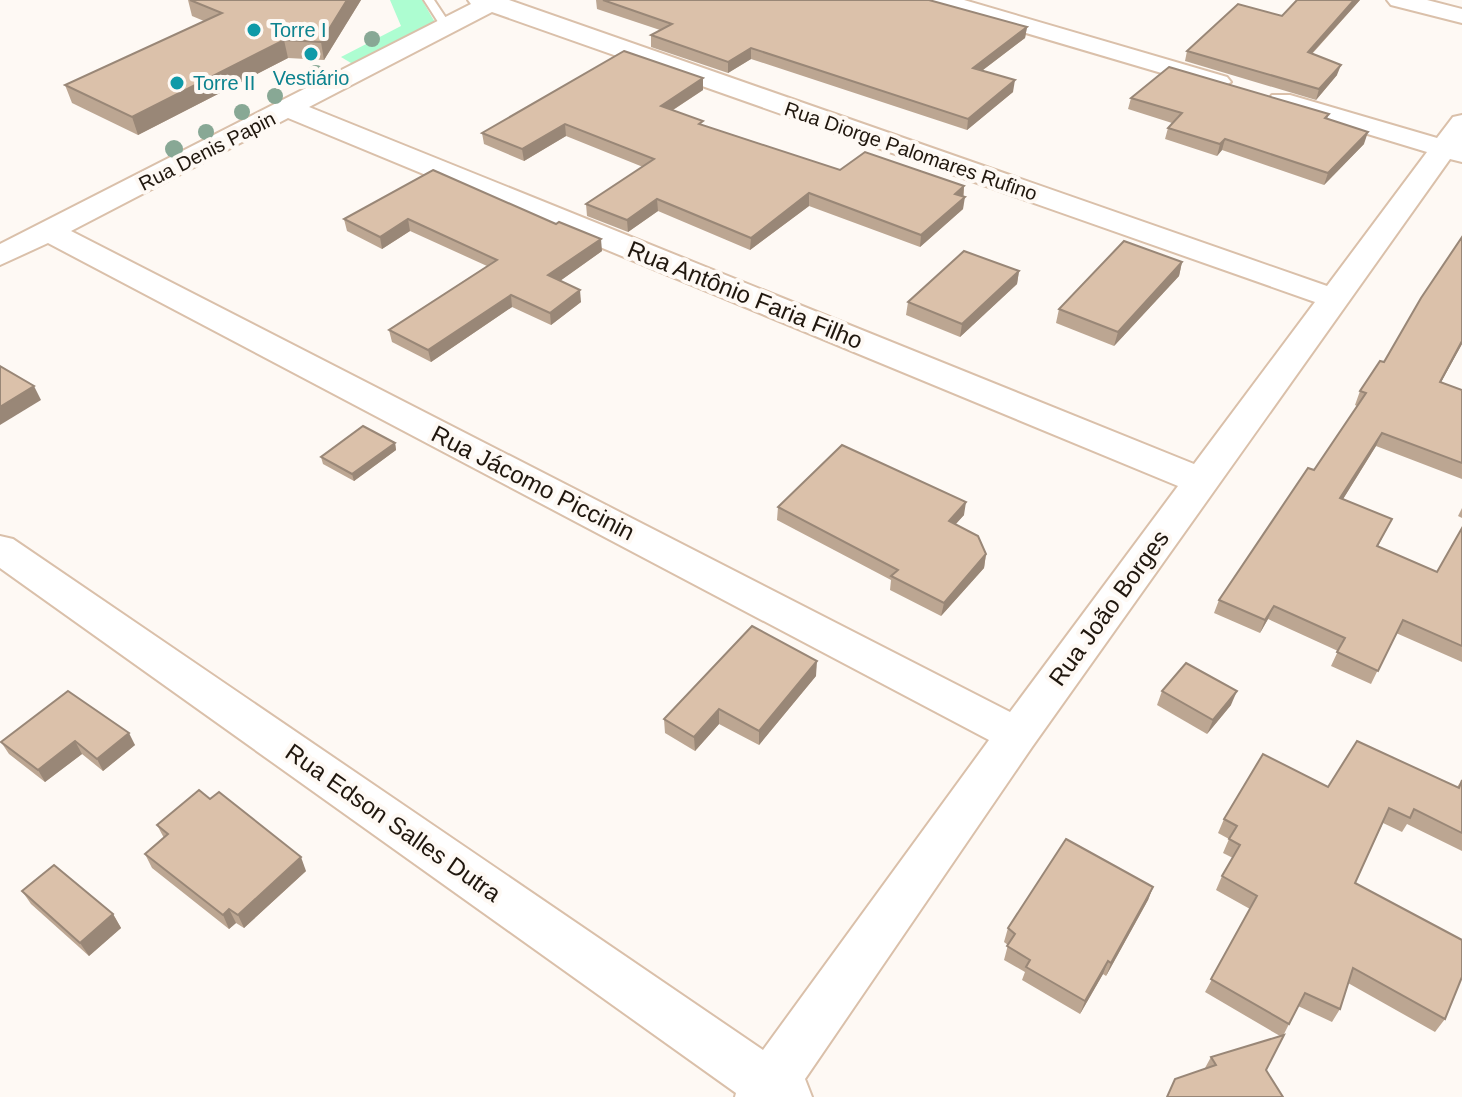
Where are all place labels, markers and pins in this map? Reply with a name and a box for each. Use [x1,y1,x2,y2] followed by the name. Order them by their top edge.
[270,19,327,41] place label: Torre I
[245,21,263,39] marker: Torre I
[302,45,320,63] marker: Vestiário
[273,67,349,89] place label: Vestiário
[193,72,255,94] place label: Torre II
[168,74,186,92] marker: Torre II

